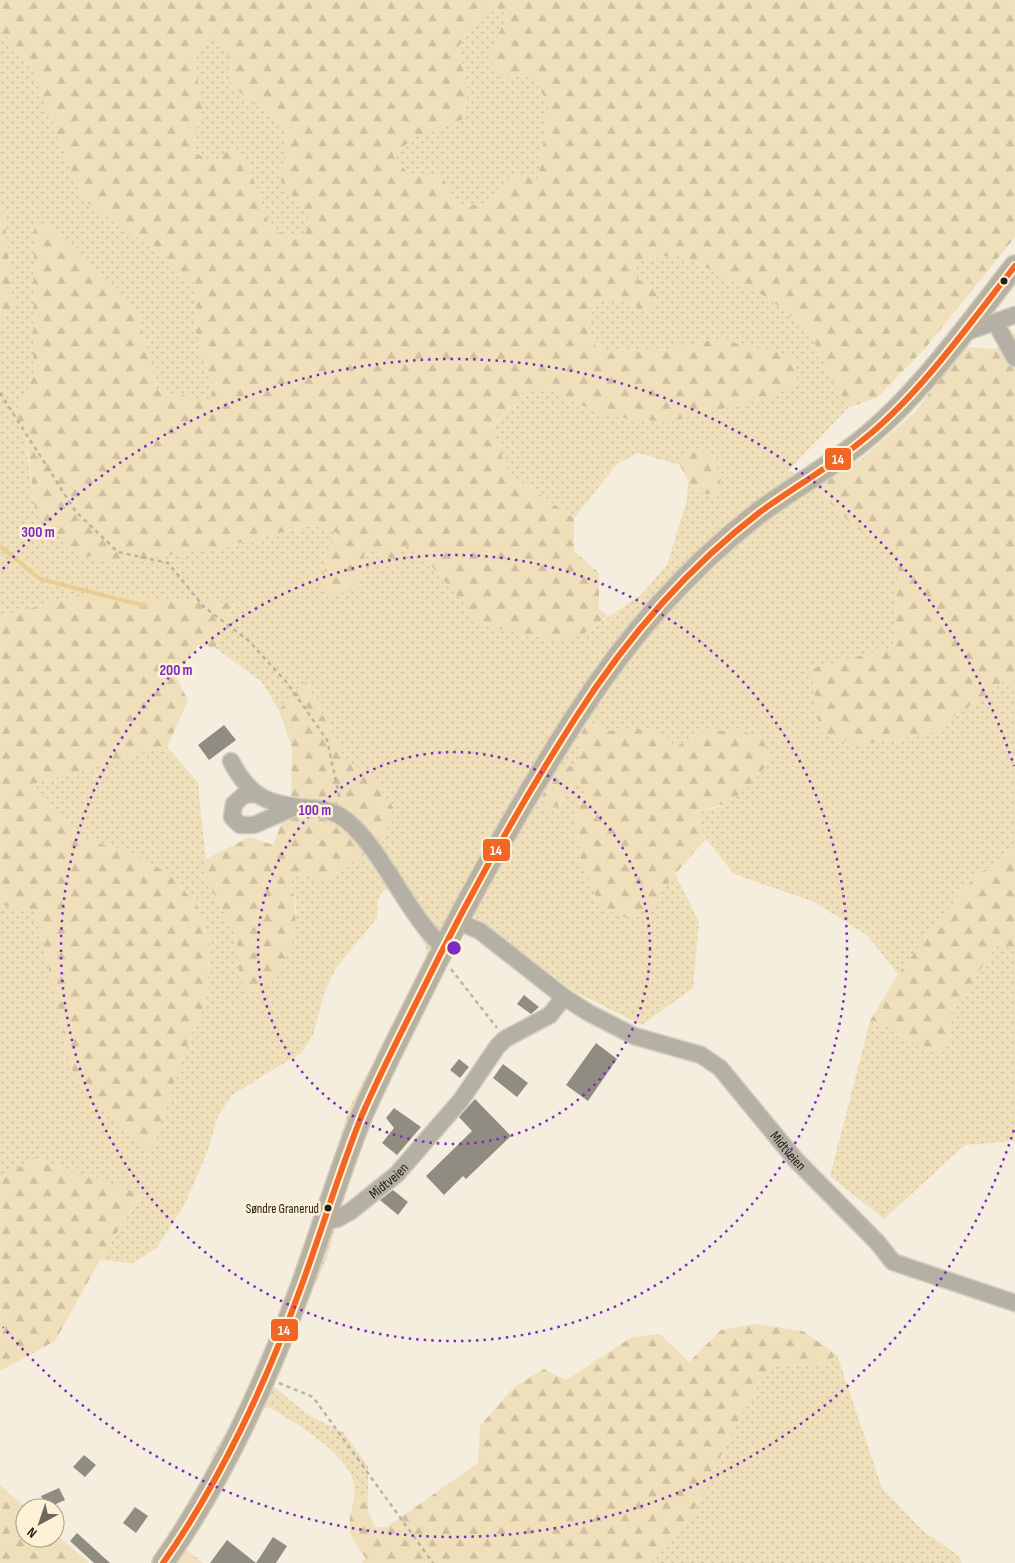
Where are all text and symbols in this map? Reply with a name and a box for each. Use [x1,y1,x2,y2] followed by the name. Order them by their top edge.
[999,276,1009,286] unlabelled marker
[824,447,852,471] line badge: 14
[832,451,845,468] text: 14
[21,523,55,542] text: 300 m
[159,661,193,680] text: 200 m
[299,801,331,820] text: 100 m
[482,838,511,862] line badge: 14
[490,842,503,859] text: 14
[445,939,463,957] centre of rings
[767,1128,809,1174] street label: Midtveien
[366,1159,412,1202] street label: Midtveien
[246,1201,319,1217] place label: Søndre Granerud
[323,1203,333,1213] marker: Søndre Granerud
[270,1318,299,1342] line badge: 14
[278,1322,291,1339] text: 14
[15,1498,65,1548] north arrow
[24,1524,40,1541] text: N

